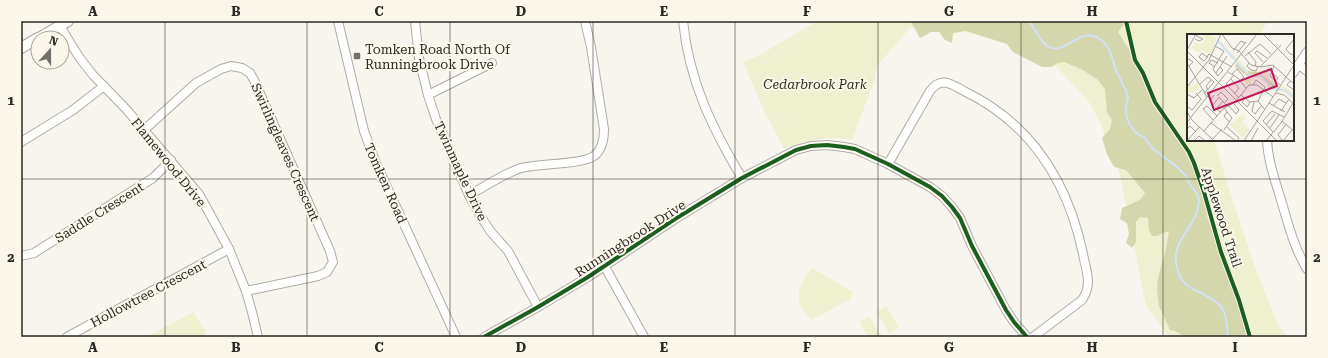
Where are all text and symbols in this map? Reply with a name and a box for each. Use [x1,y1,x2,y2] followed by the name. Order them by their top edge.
[88,4,98,19] text: A
[231,4,241,19] text: B
[374,4,384,19] text: C
[516,4,526,19] text: D
[660,4,668,19] text: E
[803,4,811,19] text: F
[944,4,954,19] text: G
[1087,4,1098,19] text: H
[1232,4,1238,19] text: I
[30,30,70,70] north arrow
[47,34,60,49] text: N
[1187,34,1294,141] inset map
[365,42,511,72] place label: Tomken Road North Of Runningbrook Drive
[352,51,362,61] marker: Tomken Road North Of Runningbrook Drive
[763,77,868,92] park label: Cedarbrook Park
[248,81,323,224] street label: Swirlingleaves Crescent
[7,93,15,108] text: 1
[1313,93,1321,108] text: 1
[128,115,209,210] street label: Flamewood Drive
[431,119,490,223] street label: Twinmaple Drive
[361,141,410,226] street label: Tomken Road
[1198,165,1245,269] street label: Applewood Trail
[52,179,146,246] street label: Saddle Crescent
[572,197,688,280] street label: Runningbrook Drive
[7,250,15,265] text: 2
[1313,250,1321,265] text: 2
[88,257,209,330] street label: Hollowtree Crescent
[88,340,98,355] text: A
[231,340,241,355] text: B
[374,340,384,355] text: C
[516,340,526,355] text: D
[660,340,668,355] text: E
[803,340,811,355] text: F
[944,340,954,355] text: G
[1087,340,1098,355] text: H
[1232,340,1238,355] text: I

